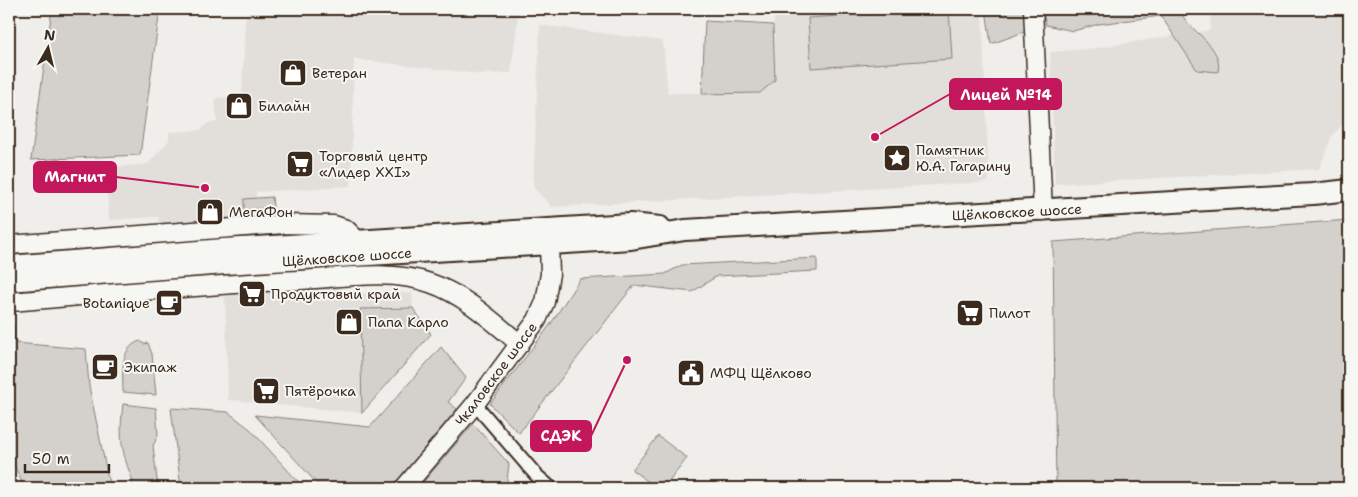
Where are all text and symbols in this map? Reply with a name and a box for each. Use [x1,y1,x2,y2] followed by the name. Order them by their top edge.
[22,22,72,72] north arrow
[43,25,57,45] text: N
[278,58,308,88] shop icon: Ветеран
[312,64,367,82] place label: Ветеран
[950,79,1061,109] callout: Лицей №14
[960,85,1052,105] text: Лицей №14
[224,91,254,121] shop icon: Билайн
[258,97,310,115] place label: Билайн
[916,141,1011,175] place label: Памятник Ю.А. Гагарину
[882,143,912,173] place icon: Памятник Ю.А. Гагарину
[319,147,428,181] place label: Торговый центр «Лидер XXI»
[285,149,315,179] supermarket icon: Торговый центр «Лидер XXI»
[34,162,116,192] callout: Магнит
[44,167,106,187] text: Магнит
[195,197,225,227] shop icon: МегаФон
[952,200,1082,224] street label: Щёлковское шоссе
[229,203,293,221] place label: МегаФон
[281,243,413,271] street label: Щёлковское шоссе
[237,279,267,309] supermarket icon: Продуктовый край
[271,285,400,303] place label: Продуктовый край
[154,288,184,318] cafe icon: Botanique
[83,294,150,312] place label: Botanique
[955,298,985,328] supermarket icon: Пилот
[989,304,1031,322] place label: Пилот
[334,307,364,337] shop icon: Папа Карло
[368,313,449,331] place label: Папа Карло
[451,318,541,430] street label: Чкаловское шоссе
[90,352,120,382] cafe icon: Экипаж
[124,358,177,376] place label: Экипаж
[676,358,706,388] public building icon: МФЦ Щёлково
[710,364,812,382] place label: МФЦ Щёлково
[251,376,281,406] supermarket icon: Пятёрочка
[285,382,356,400] place label: Пятёрочка
[531,421,591,451] callout: СДЭК
[541,426,582,446] text: СДЭК
[25,442,109,474] scale bar
[32,449,70,469] text: 50 m

